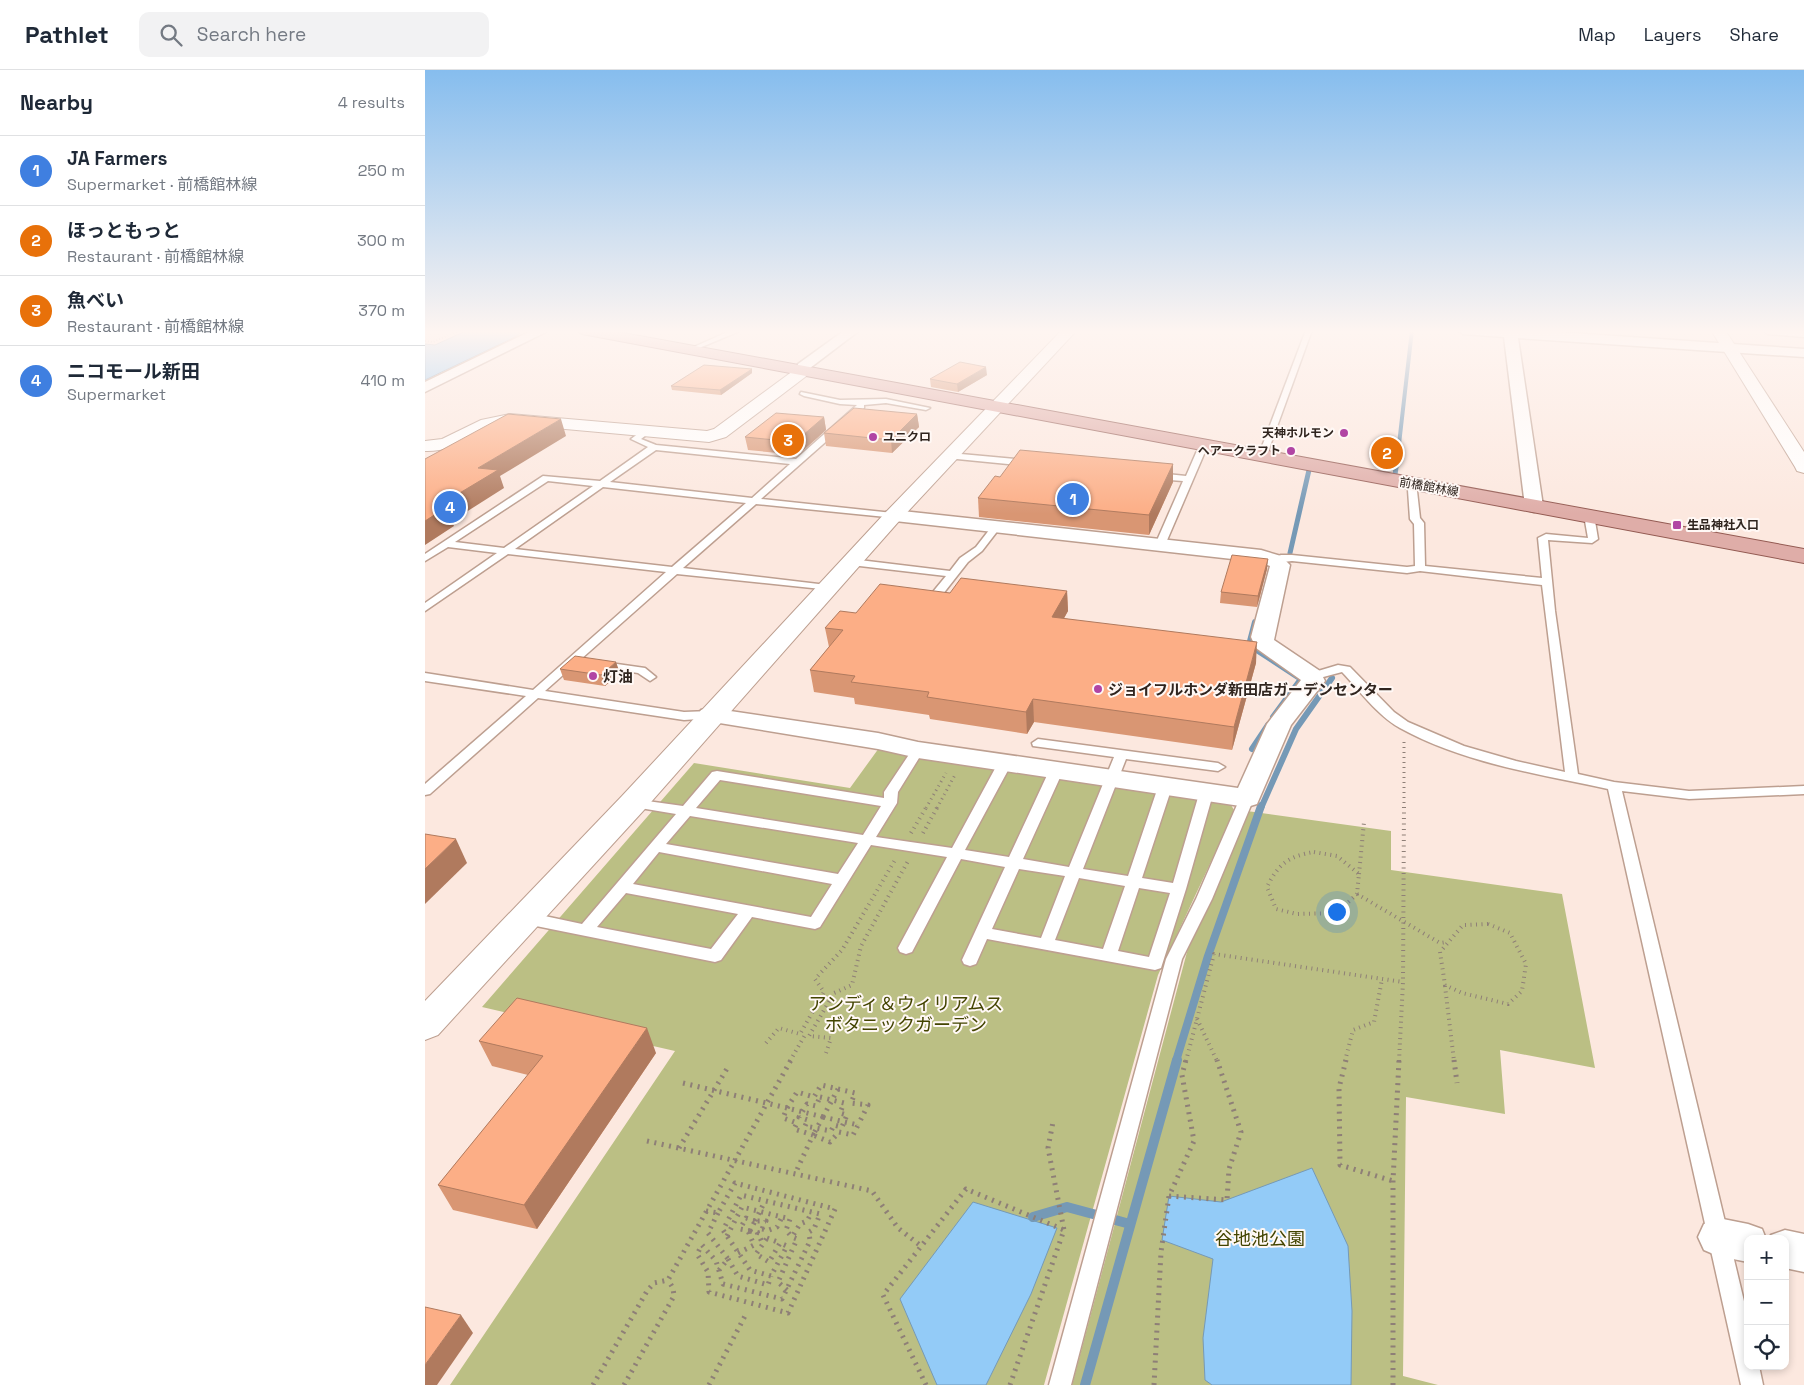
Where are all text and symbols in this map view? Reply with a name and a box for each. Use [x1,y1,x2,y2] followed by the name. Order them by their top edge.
[139,12,489,57] search box
[25,19,109,50] text: Pathlet
[157,21,185,49] icon: search
[197,22,306,47] text: Search here
[1578,23,1616,46] text: Map
[1644,23,1701,46] text: Layers
[1729,23,1779,46] text: Share
[20,89,93,116] text: Nearby
[338,92,405,113] text: 4 results
[67,146,167,171] text: JA Farmers
[32,160,40,181] text: 1
[358,160,405,181] text: 250 m
[67,174,257,195] text: Supermarket · 前橋館林線
[67,218,181,243] text: ほっともっと
[31,230,41,251] text: 2
[357,230,405,251] text: 300 m
[67,246,244,267] text: Restaurant · 前橋館林線
[67,288,124,313] text: 魚べい
[31,300,41,321] text: 3
[358,300,405,321] text: 370 m
[67,316,244,337] text: Restaurant · 前橋館林線
[67,359,200,384] text: ニコモール新田
[31,370,41,391] text: 4
[361,370,405,391] text: 410 m
[67,384,166,405] text: Supermarket
[772,421,804,459] pin: 3
[1262,425,1334,441] place label: 天神ホルモン
[1338,427,1350,439] marker: 天神ホルモン
[883,429,931,445] place label: ユニクロ
[867,431,879,443] marker: ユニクロ
[1371,434,1403,472] pin: 2
[1198,443,1281,459] place label: ヘアークラフト
[1285,445,1297,457] marker: ヘアークラフト
[1398,474,1460,500] street label: 前橋館林線
[1057,480,1089,518] pin: 1
[434,488,466,526] pin: 4
[1687,517,1759,533] place label: 生品神社入口
[1671,519,1683,531] marker: 生品神社入口
[603,667,633,686] place label: 灯油
[587,670,599,682] marker: 灯油
[1108,680,1393,699] place label: ジョイフルホンダ新田店ガーデンセンター
[1092,683,1104,695] marker: ジョイフルホンダ新田店ガーデンセンター
[1324,899,1350,925] your location
[809,992,1003,1036] park label: アンディ＆ウィリアムス ボタニックガーデン
[1215,1227,1305,1250] park label: 谷地池公園
[1744,1235,1789,1370] map controls
[1744,1235,1789,1280] button: +
[1744,1280,1789,1325] button: −
[1744,1325,1789,1370] button: locate

